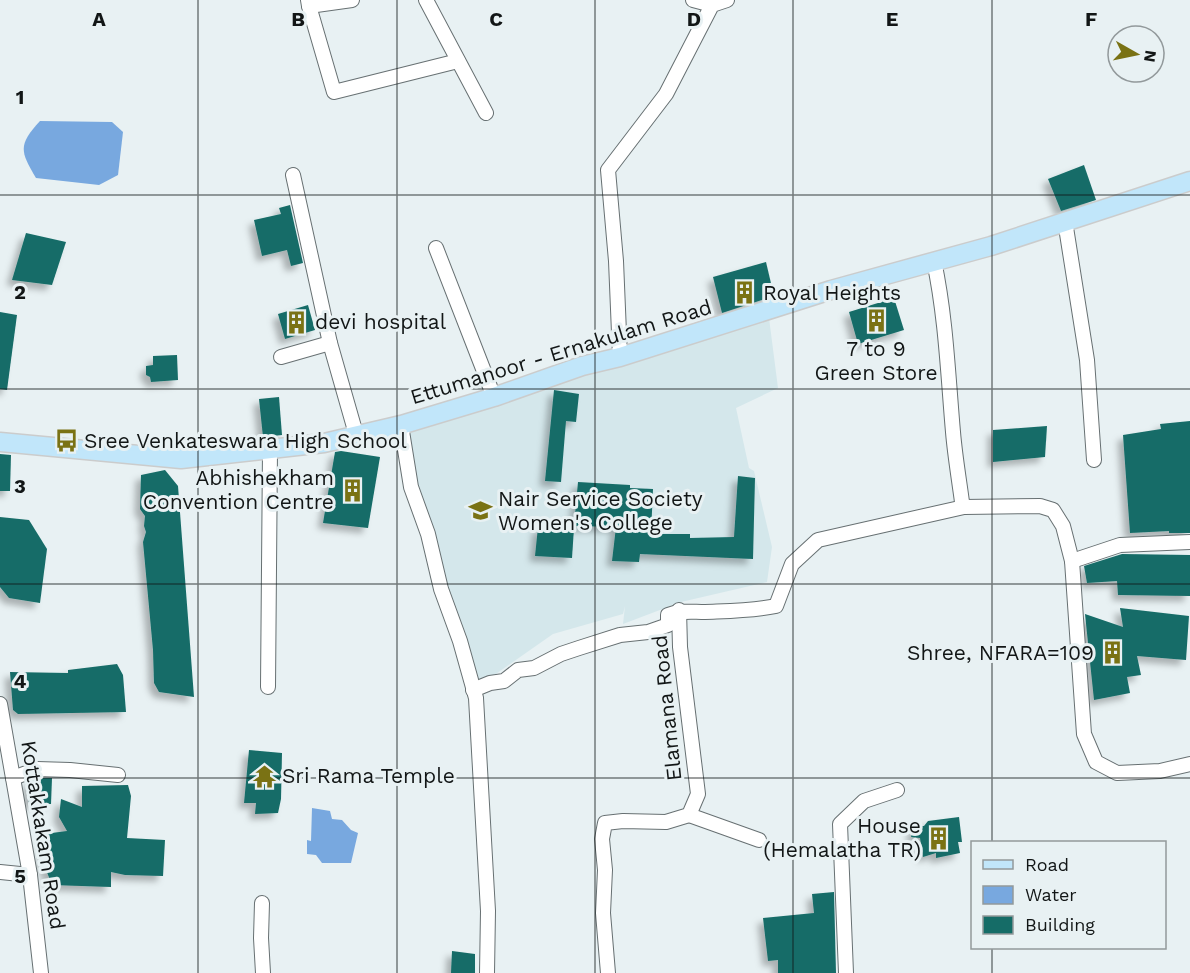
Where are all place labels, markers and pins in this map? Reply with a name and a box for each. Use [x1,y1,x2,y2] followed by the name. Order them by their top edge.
[732,280,758,306] building icon: Royal Heights
[763,280,901,305] place label: Royal Heights
[863,308,889,334] building icon: 7 to 9 Green Store
[284,309,310,335] building icon: devi hospital
[315,309,447,334] place label: devi hospital
[814,336,938,385] place label: 7 to 9 Green Store
[53,428,79,454] bus stop icon: Sree Venkateswara High School
[84,428,407,453] place label: Sree Venkateswara High School
[143,465,334,514] place label: Abhishekham Convention Centre
[339,477,365,503] building icon: Abhishekham Convention Centre
[498,486,703,535] place label: Nair Service Society Women's College
[467,498,493,524] school or university icon: Nair Service Society Women's College
[907,640,1094,665] place label: Shree, NFARA=109
[1099,640,1125,666] building icon: Shree, NFARA=109
[251,763,277,789] temple icon: Sri Rama Temple
[282,763,455,788] place label: Sri Rama Temple
[763,813,921,862] place label: House (Hemalatha TR)
[926,825,952,851] building icon: House (Hemalatha TR)

